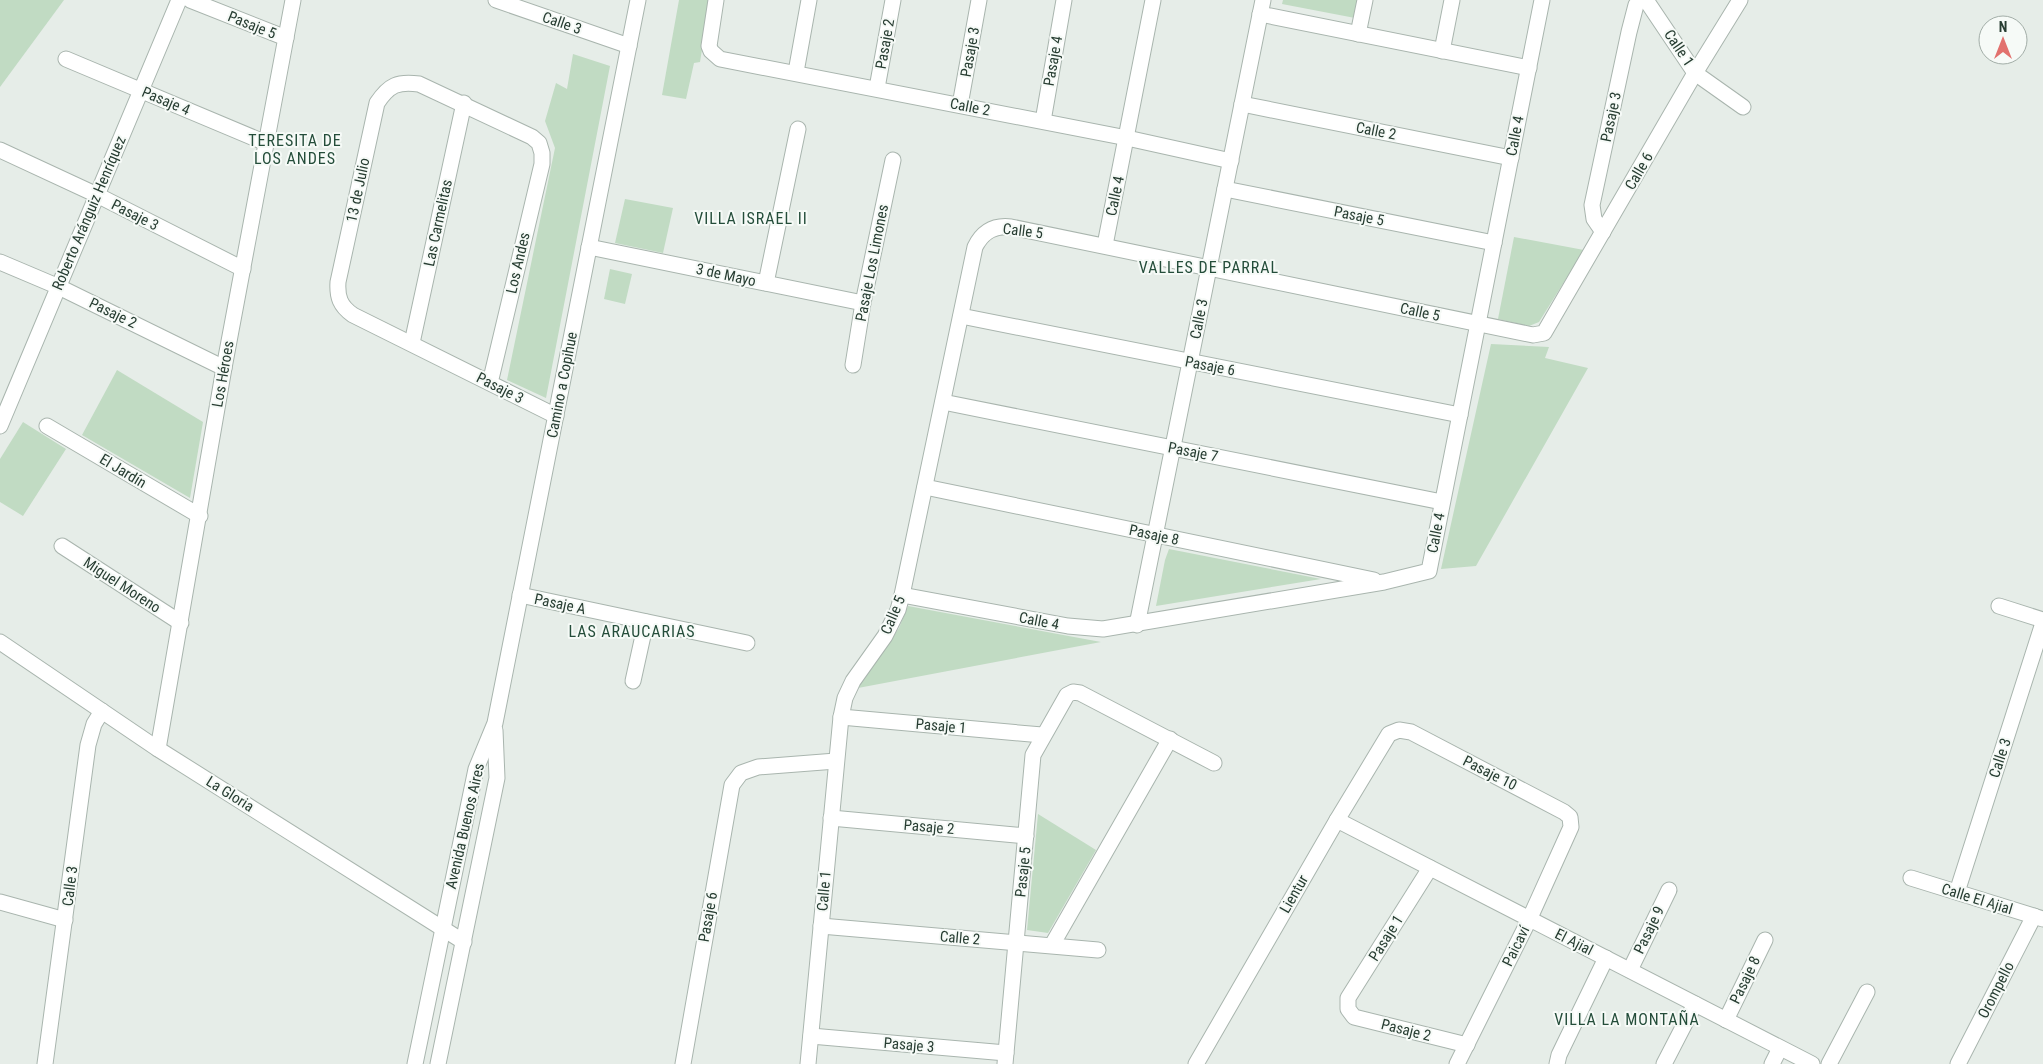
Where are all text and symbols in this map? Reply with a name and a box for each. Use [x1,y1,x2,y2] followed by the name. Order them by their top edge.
[225,7,279,43] street label: Pasaje 5
[540,8,584,38] street label: Calle 3
[1978,15,2028,65] north arrow
[872,17,898,71] street label: Pasaje 2
[1999,19,2007,35] text: N
[957,25,983,79] street label: Pasaje 3
[1660,26,1698,70] street label: Calle 1
[1040,34,1066,88] street label: Pasaje 4
[139,83,193,119] street label: Pasaje 4
[1597,90,1625,144] street label: Pasaje 3
[948,94,992,120] street label: Calle 2
[1502,114,1528,158] street label: Calle 4
[1354,118,1398,144] street label: Calle 2
[248,131,342,168] district label: TERESITA DE LOS ANDES
[48,133,130,293] street label: Roberto Aránguiz Henríquez
[1621,149,1657,193] street label: Calle 6
[342,156,374,224] street label: 13 de Julio
[1102,174,1128,218] street label: Calle 4
[420,178,456,268] street label: Las Carmelitas
[108,195,162,235] street label: Pasaje 3
[1332,202,1386,230] street label: Pasaje 5
[852,203,892,323] street label: Pasaje Los Limones
[694,209,808,228] district label: VILLA ISRAEL II
[1002,220,1044,242] street label: Calle 5
[502,231,534,295] street label: Los Andes
[1139,258,1279,277] district label: VALLES DE PARRAL
[694,260,758,290] street label: 3 de Mayo
[86,294,140,332] street label: Pasaje 2
[1186,297,1212,341] street label: Calle 3
[1398,299,1442,325] street label: Calle 5
[543,330,581,440] street label: Camino a Copihue
[208,339,238,409] street label: Los Héroes
[1183,352,1237,380] street label: Pasaje 6
[473,368,527,408] street label: Pasaje 3
[1166,438,1220,466] street label: Pasaje 7
[96,450,150,492] street label: El Jardín
[1423,511,1449,555] street label: Calle 4
[1127,521,1181,549] street label: Pasaje 8
[80,553,164,617] street label: Miguel Moreno
[533,590,588,618] street label: Pasaje A
[877,593,909,637] street label: Calle 5
[1017,608,1061,634] street label: Calle 4
[568,622,696,641] district label: LAS ARAUCARIAS
[915,715,967,737] street label: Pasaje 1
[1985,736,2015,780] street label: Calle 3
[1460,752,1520,794] street label: Pasaje 10
[442,761,488,891] street label: Avenida Buenos Aires
[203,772,257,816] street label: La Gloria
[903,816,955,838] street label: Pasaje 2
[1011,846,1035,898] street label: Pasaje 5
[59,865,81,907] street label: Calle 3
[813,870,835,912] street label: Calle 1
[1276,871,1312,916] street label: Lientur
[1939,880,2015,918] street label: Calle El Ajial
[695,890,721,944] street label: Pasaje 6
[1630,903,1668,957] street label: Pasaje 9
[1365,912,1407,964] street label: Pasaje 1
[1499,921,1534,969] street label: Paicaví
[1552,925,1596,959] street label: El Ajial
[939,927,981,949] street label: Calle 2
[1726,953,1764,1007] street label: Pasaje 8
[1974,959,2018,1021] street label: Orompello
[1554,1009,1700,1029] district label: VILLA LA MONTAÑA
[1379,1015,1433,1045] street label: Pasaje 2
[883,1034,935,1056] street label: Pasaje 3

